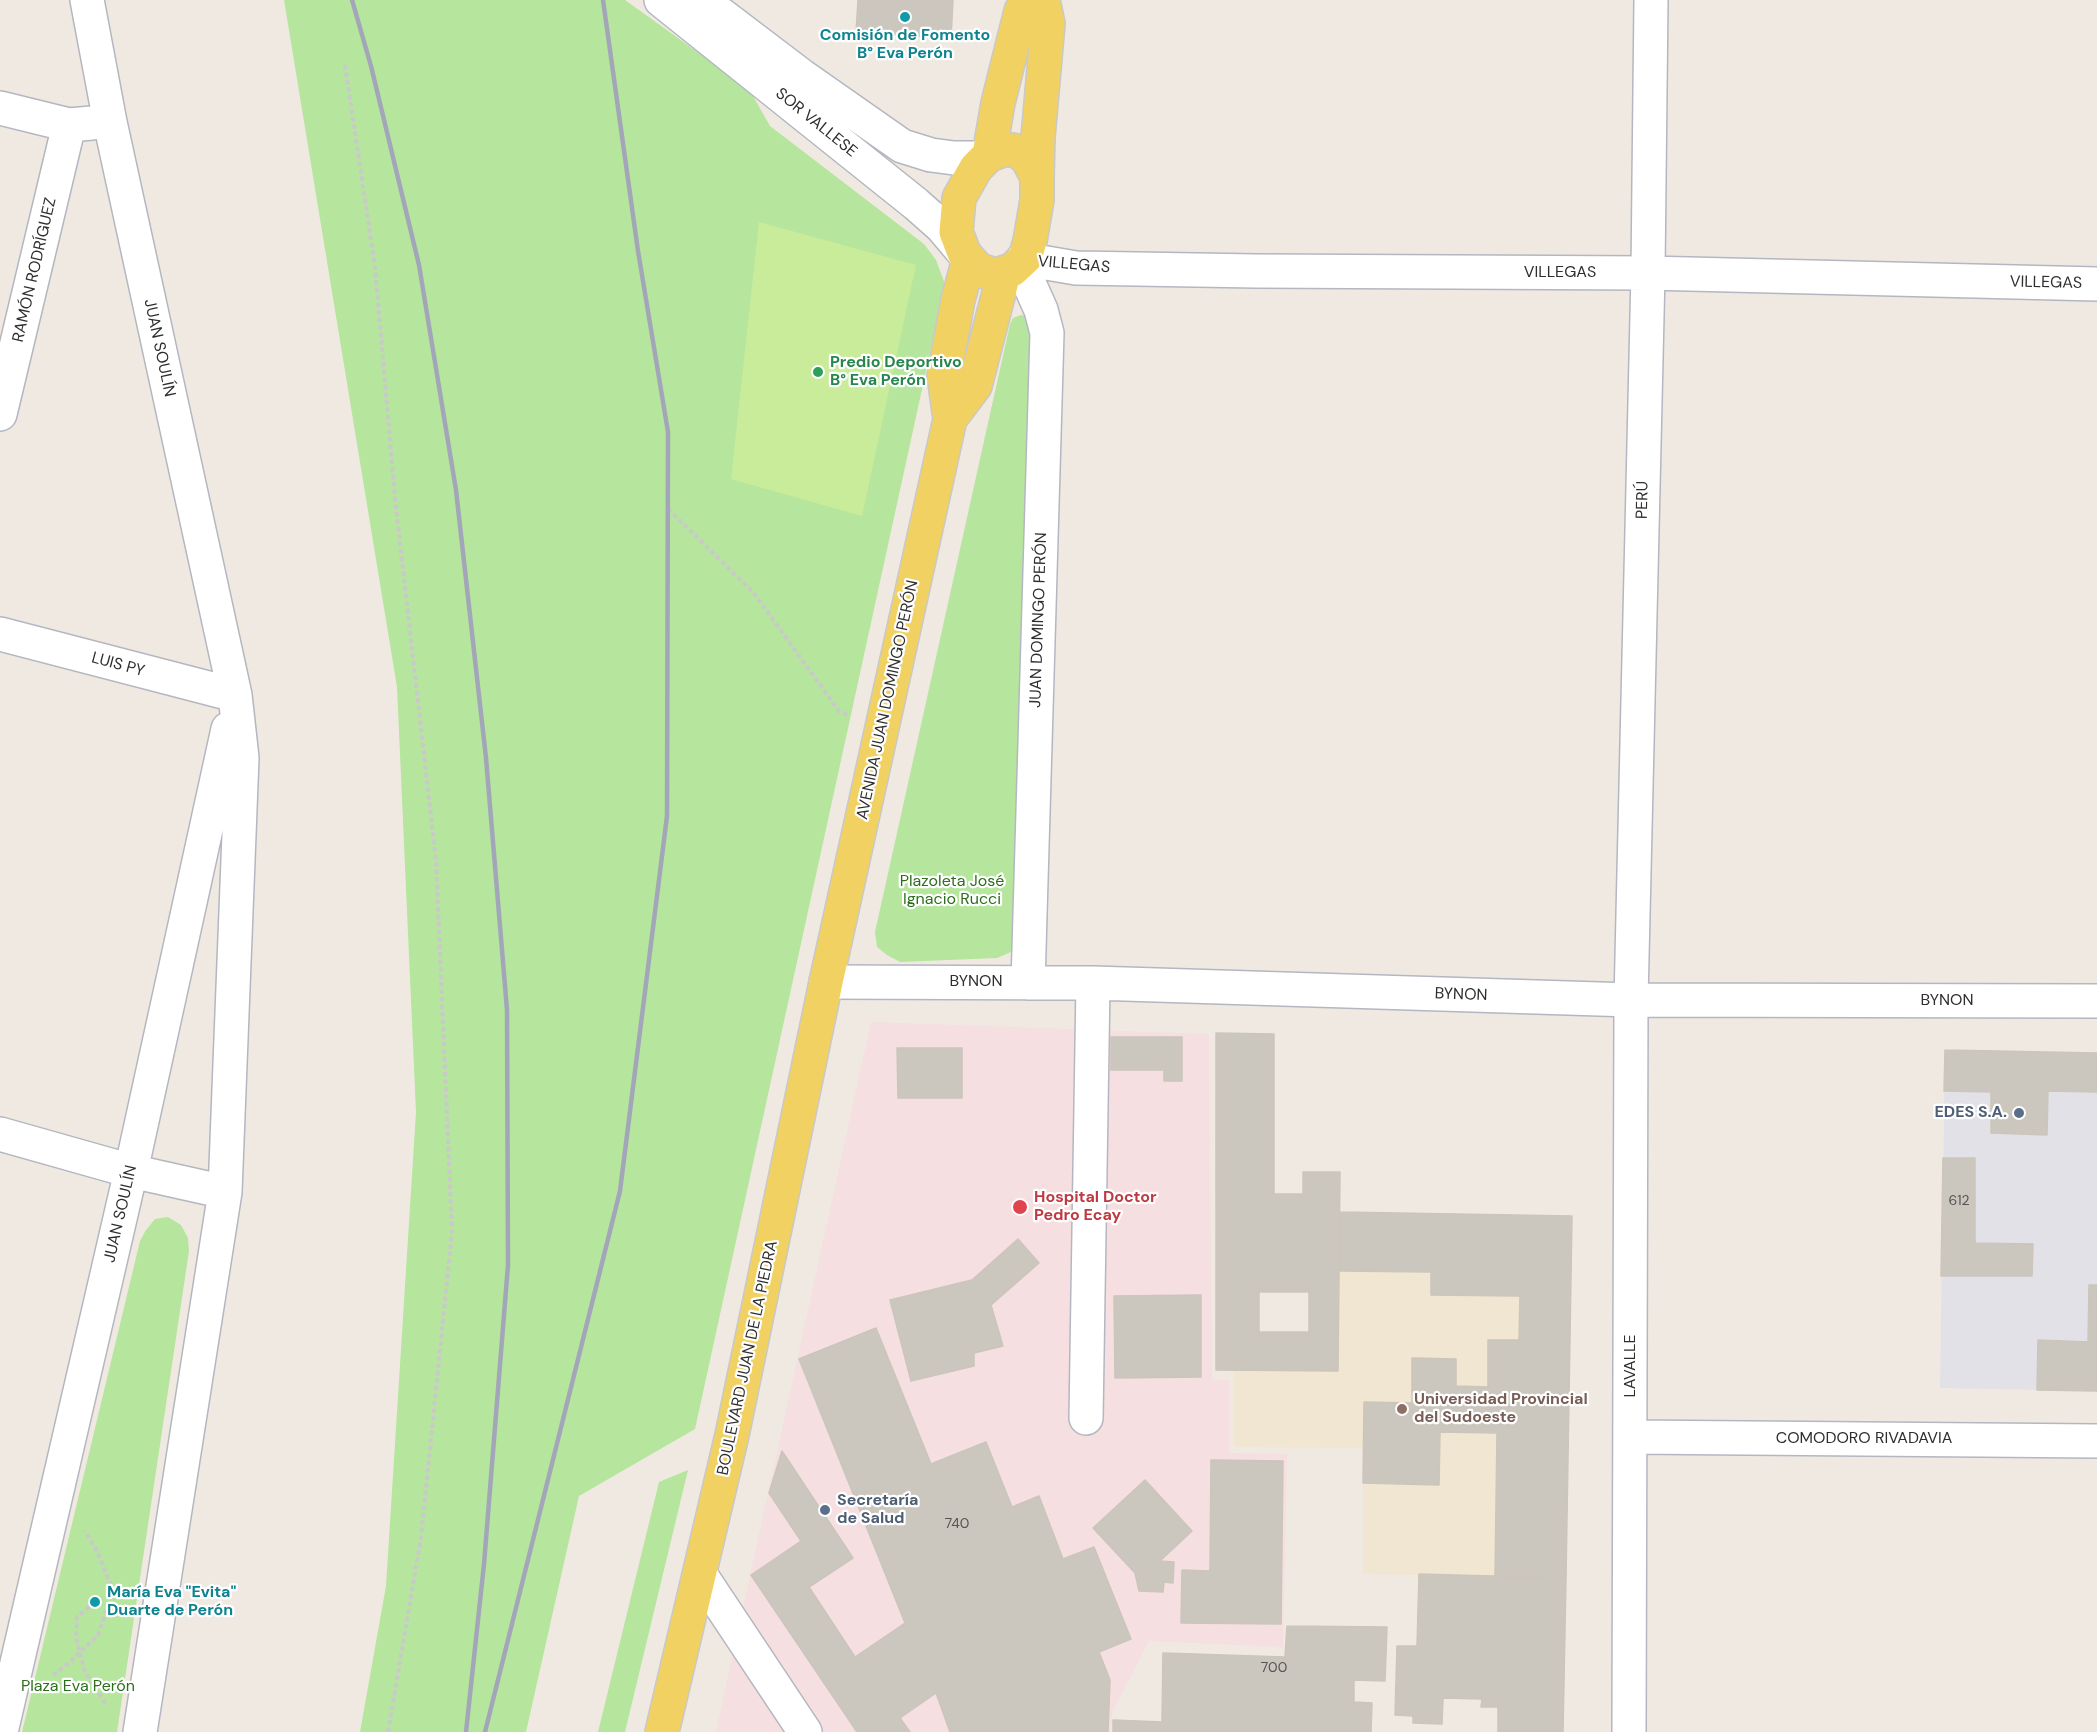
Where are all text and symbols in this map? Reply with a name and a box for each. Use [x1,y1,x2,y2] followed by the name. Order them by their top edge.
[898,10,912,24] marker: Comisión de Fomento B° Eva Perón
[820,26,990,64] place label: Comisión de Fomento B° Eva Perón
[771,84,861,162] street label: SOR VALLESE
[9,196,61,344] street label: RAMÓN RODRÍGUEZ
[1037,252,1111,278] street label: VILLEGAS
[1524,263,1596,283] street label: VILLEGAS
[2010,273,2082,293] street label: VILLEGAS
[139,297,179,399] street label: JUAN SOULÍN
[830,353,962,391] place label: Predio Deportivo B° Eva Perón
[811,365,825,379] marker: Predio Deportivo B° Eva Perón
[1633,481,1653,519] street label: PERÚ
[1026,532,1052,708] street label: JUAN DOMINGO PERÓN
[853,579,923,821] street label: AVENIDA JUAN DOMINGO PERÓN
[89,649,147,681] street label: LUIS PY
[900,872,1004,910] park label: Plazoleta José Ignacio Rucci
[950,972,1002,992] street label: BYNON
[1434,984,1488,1006] street label: BYNON
[1921,991,1973,1011] street label: BYNON
[1935,1103,2007,1123] place label: EDES S.A.
[2012,1106,2026,1120] marker: EDES S.A.
[100,1163,142,1265] street label: JUAN SOULÍN
[1034,1188,1157,1226] place label: Hospital Doctor Pedro Ecay
[1948,1193,1970,1209] house number: 612
[1011,1198,1029,1216] marker: Hospital Doctor Pedro Ecay
[714,1239,782,1477] street label: BOULEVARD JUAN DE LA PIEDRA
[1621,1334,1641,1398] street label: LAVALLE
[1414,1390,1588,1428] place label: Universidad Provincial del Sudoeste
[1395,1402,1409,1416] marker: Universidad Provincial del Sudoeste
[1776,1429,1952,1449] street label: COMODORO RIVADAVIA
[837,1491,918,1529] place label: Secretaría de Salud
[818,1503,832,1517] marker: Secretaría de Salud
[945,1516,969,1532] house number: 740
[107,1583,236,1621] place label: María Eva "Evita" Duarte de Perón
[88,1595,102,1609] marker: María Eva "Evita" Duarte de Perón
[1261,1660,1287,1676] house number: 700
[21,1677,135,1697] park label: Plaza Eva Perón

